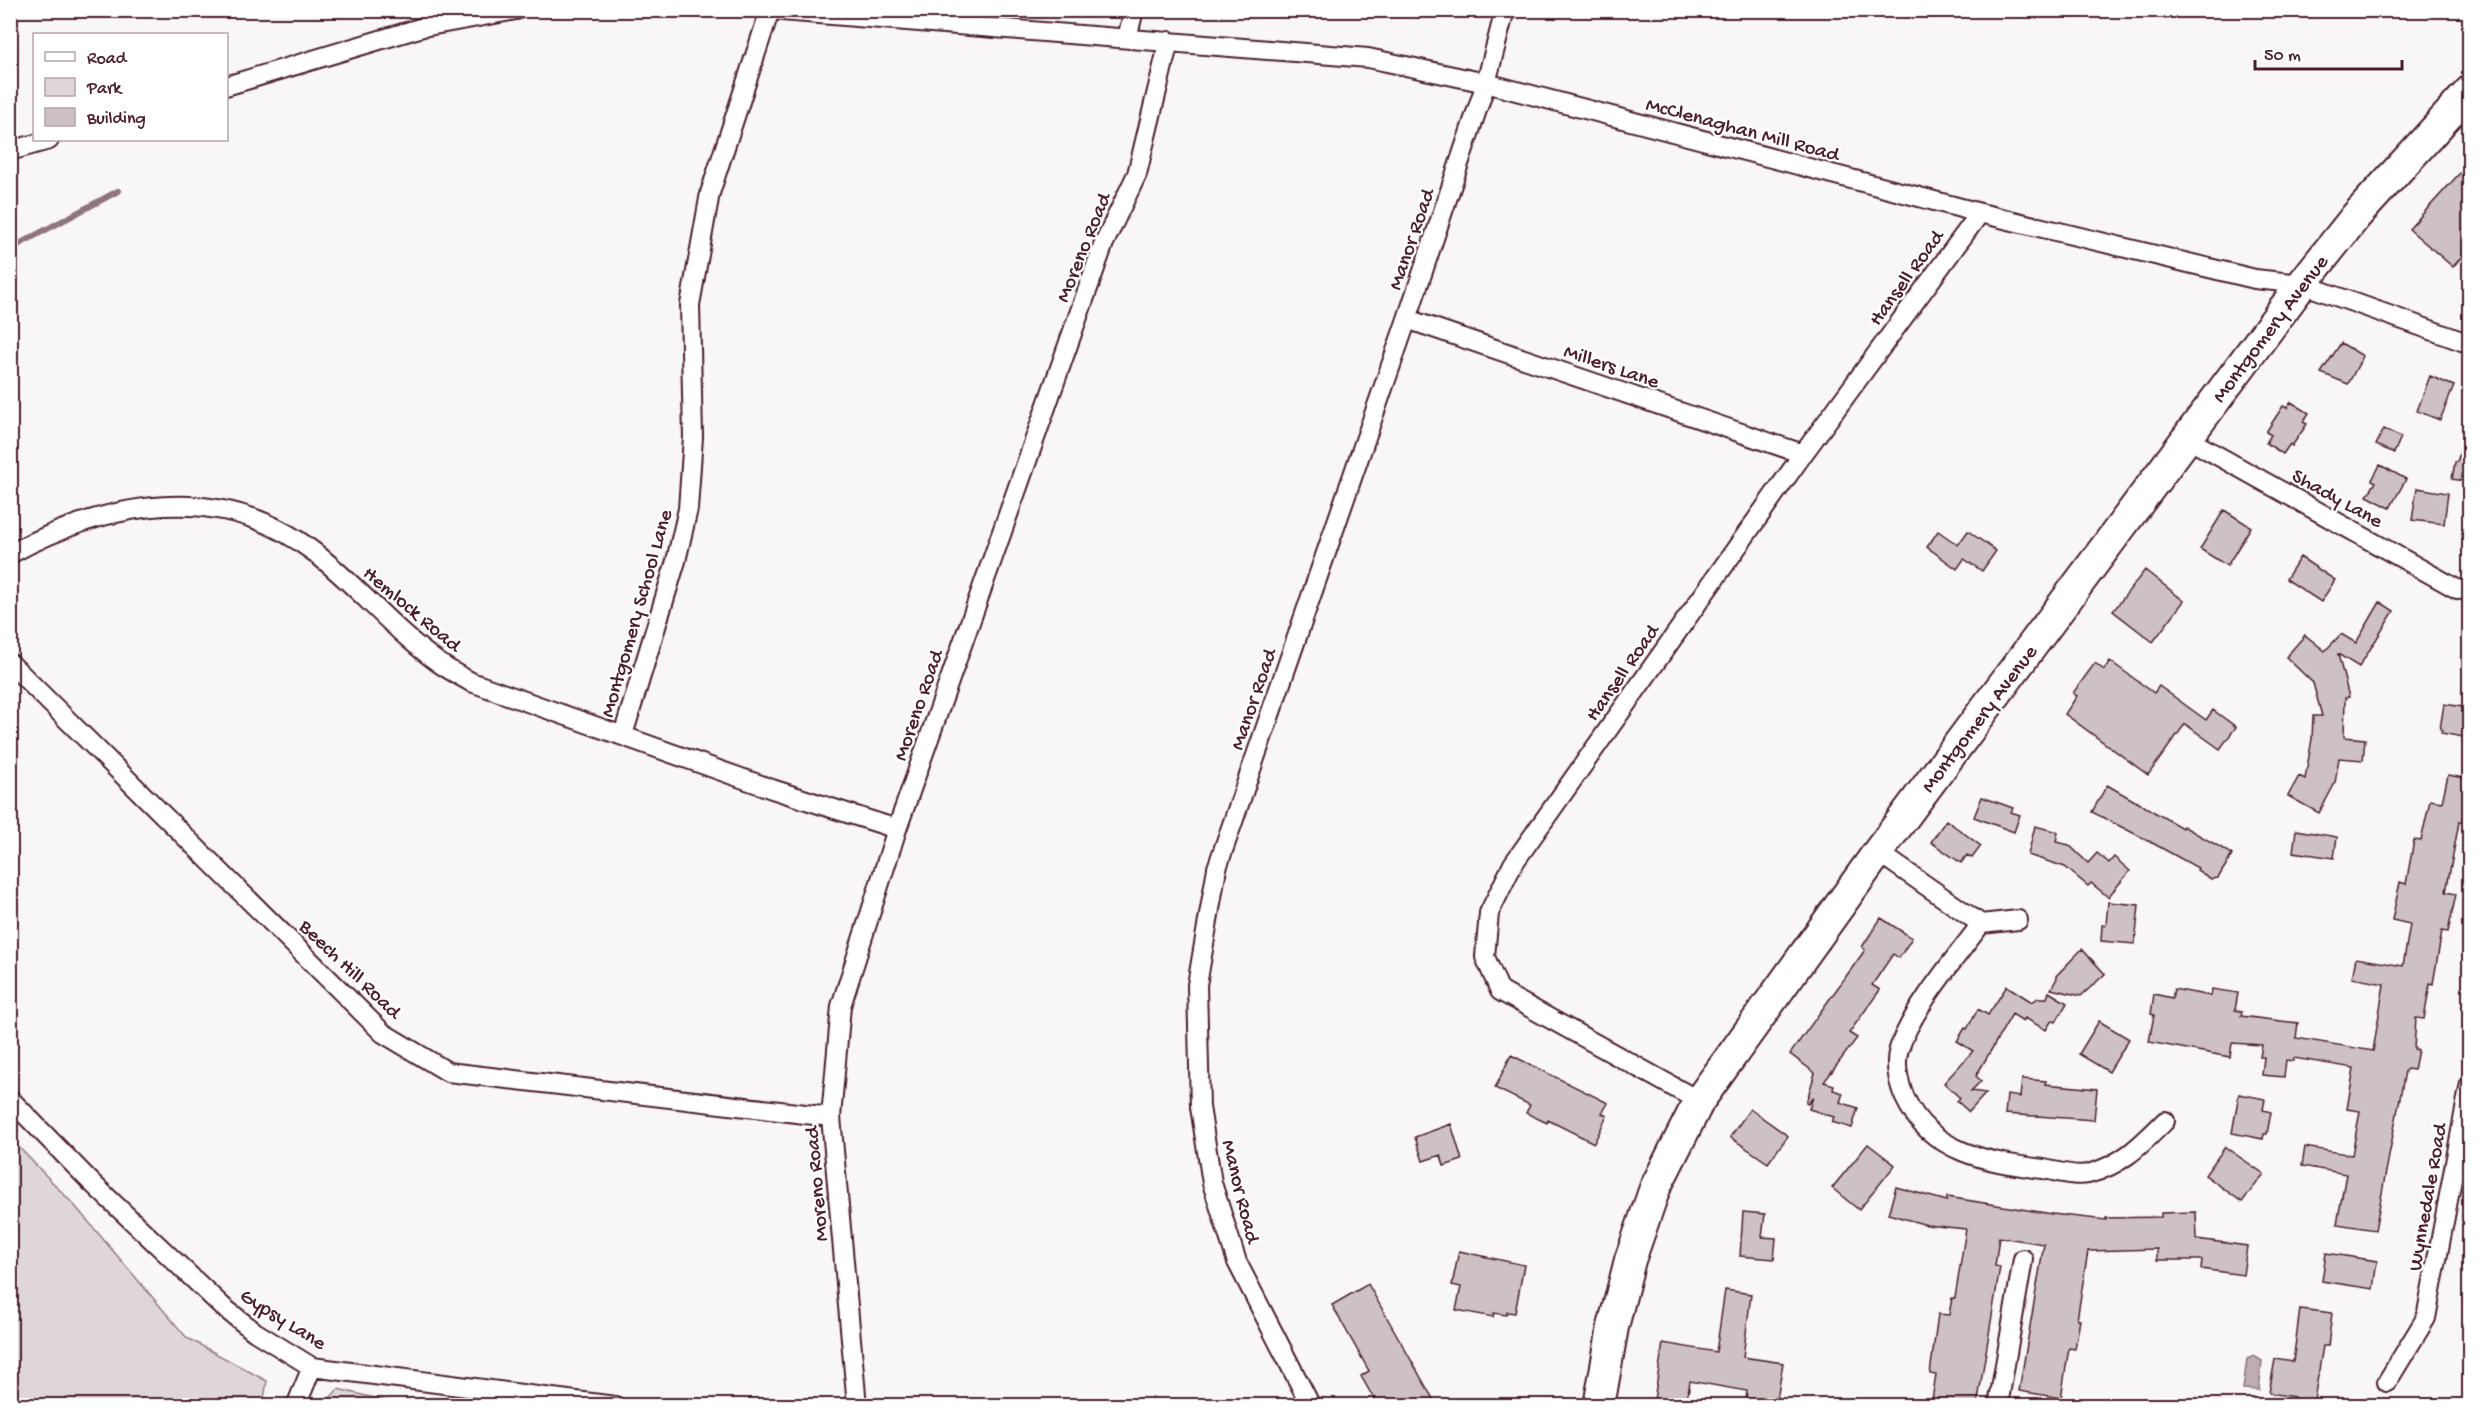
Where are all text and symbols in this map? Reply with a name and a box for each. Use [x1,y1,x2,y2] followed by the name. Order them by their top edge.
[33,33,228,141] legend
[2255,33,2402,71] scale bar
[2264,46,2301,67] text: 50 m
[87,49,128,70] text: Road
[86,79,123,100] text: Park
[1643,94,1843,170] street label: McClenaghan Mill Road
[86,109,146,130] text: Building
[1384,185,1443,294] street label: Manor Road
[1052,189,1119,307] street label: Moreno Road
[1865,225,1952,332] street label: Hansell Road
[2208,250,2336,409] street label: Montgomery Avenue
[1560,340,1663,397] street label: Millers Lane
[2286,465,2387,536] street label: Shady Lane
[597,506,680,721] street label: Montgomery School Lane
[357,562,466,660] street label: Hemlock Road
[1581,619,1667,727] street label: Hansell Road
[1917,640,2045,799] street label: Montgomery Avenue
[1226,645,1285,754] street label: Manor Road
[890,646,951,765] street label: Moreno Road
[292,915,406,1027] street label: Beech Hill Road
[2404,1120,2455,1273] street label: Wynnedale Road
[801,1123,836,1242] street label: Moreno Road
[1214,1138,1264,1248] street label: Manor Road
[234,1285,331,1358] street label: Gypsy Lane

